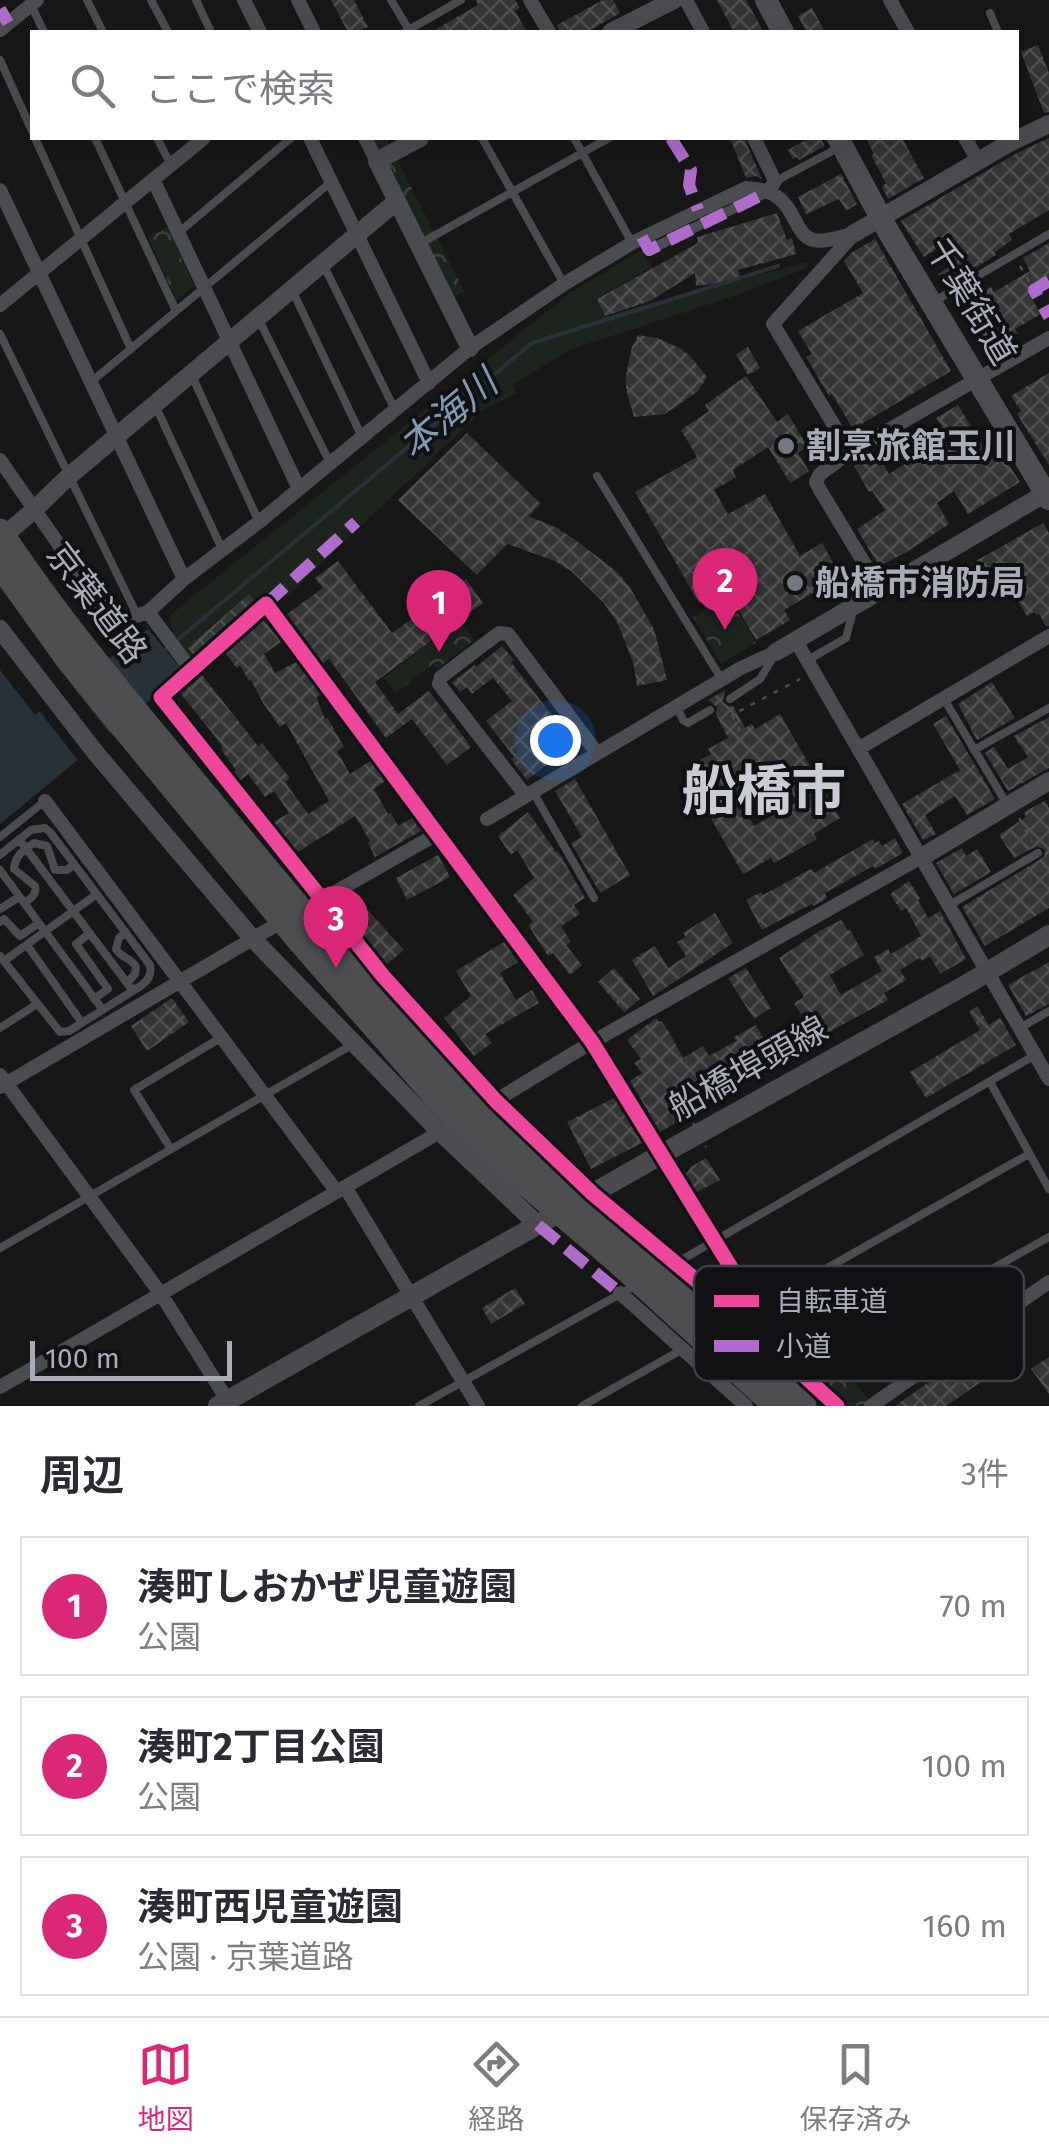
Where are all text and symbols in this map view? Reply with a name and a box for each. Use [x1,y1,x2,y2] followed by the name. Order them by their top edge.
[30,30,1019,140] search box
[65,58,120,113] icon: search
[145,66,335,112] text: ここで検索
[917,230,1025,372] street label: 千葉街道
[390,357,510,468] water label: 本海川
[806,425,1016,467] place label: 割烹旅館玉川
[775,435,797,457] marker: 割烹旅館玉川
[38,534,156,672] street label: 京葉道路
[692,548,758,630] pin: 2
[815,562,1025,604] place label: 船橋市消防局
[406,570,472,652] pin: 1
[784,572,806,594] marker: 船橋市消防局
[530,715,581,766] your location
[681,759,847,825] district label: 船橋市
[304,886,368,968] pin: 3
[661,1007,835,1129] street label: 船橋埠頭線
[694,1266,1024,1381] legend
[776,1285,888,1318] text: 自転車道
[776,1330,832,1363] text: 小道
[30,1336,232,1380] scale bar
[45,1342,120,1375] text: 100 m
[40,1451,124,1501] text: 周辺
[961,1455,1009,1493] text: 3件
[137,1564,517,1610] text: 湊町しおかぜ児童遊園
[67,1587,82,1625] text: 1
[939,1587,1007,1625] text: 70 m
[137,1618,201,1656] text: 公園
[137,1724,385,1770] text: 湊町2丁目公園
[66,1747,83,1785] text: 2
[922,1747,1007,1785] text: 100 m
[137,1778,201,1816] text: 公園
[137,1884,403,1930] text: 湊町西児童遊園
[66,1907,83,1945] text: 3
[922,1907,1007,1945] text: 160 m
[137,1938,354,1976] text: 公園 · 京葉道路
[137,2037,194,2137] tab: 地図
[468,2037,525,2137] tab: 経路
[799,2037,912,2137] tab: 保存済み

